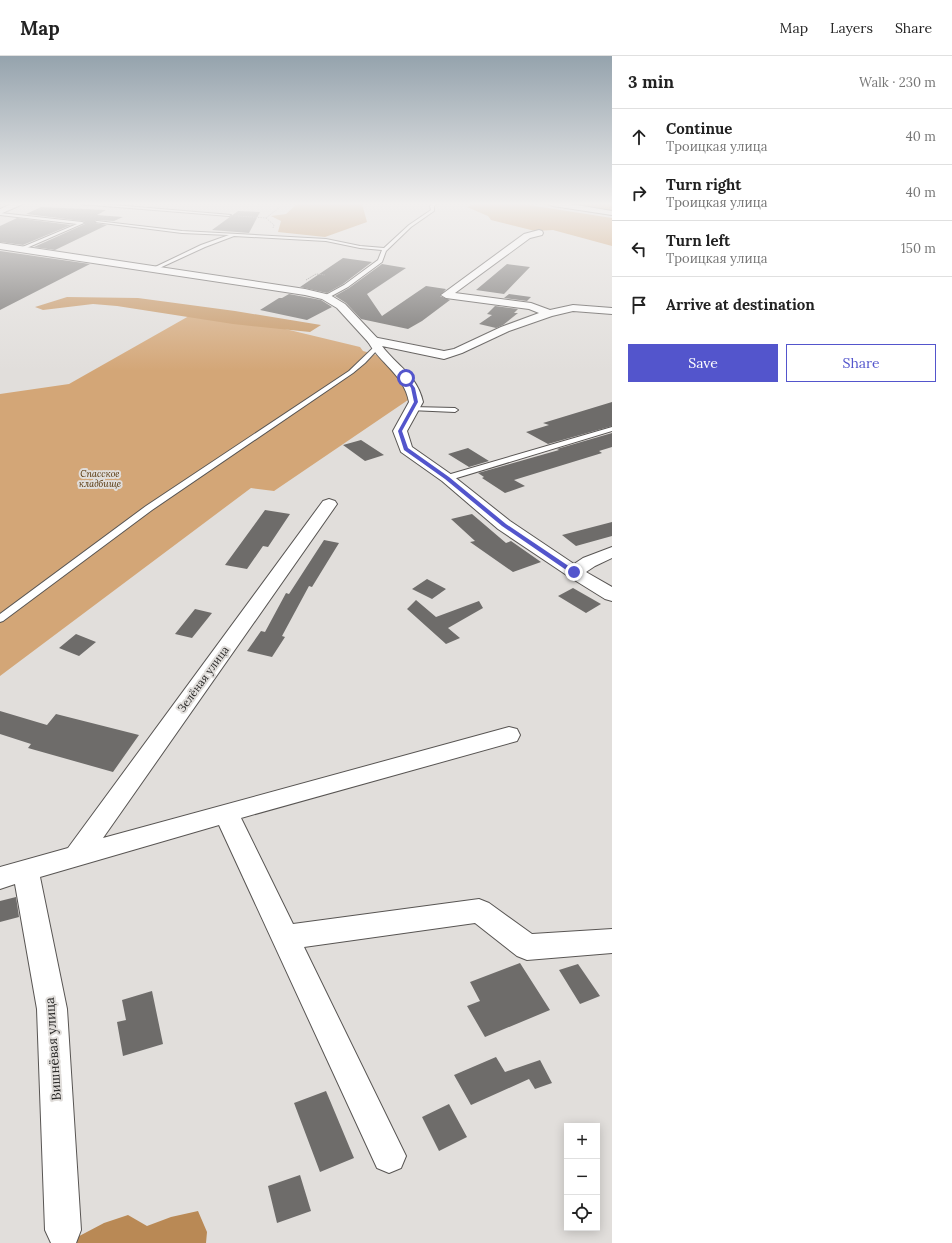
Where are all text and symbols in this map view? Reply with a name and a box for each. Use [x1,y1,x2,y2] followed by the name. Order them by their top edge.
[20,16,60,40] text: Map
[780,19,808,37] text: Map
[830,19,873,37] text: Layers
[895,19,932,37] text: Share
[628,71,674,93] text: 3 min
[859,74,936,91] text: Walk · 230 m
[666,119,732,138] text: Continue
[628,126,650,148] icon: ahead
[906,128,936,145] text: 40 m
[666,138,767,155] text: Троицкая улица
[666,175,742,194] text: Turn right
[628,182,650,204] icon: right
[906,184,936,201] text: 40 m
[666,194,767,211] text: Троицкая улица
[666,231,730,250] text: Turn left
[628,238,650,260] icon: left
[901,240,936,257] text: 150 m
[666,250,767,267] text: Троицкая улица
[628,294,650,316] icon: arrive
[666,295,815,314] text: Arrive at destination
[628,344,778,382] button: Save
[786,344,936,382] button: Share
[397,369,415,387] route start
[79,468,121,489] park label: Спасское кладбище
[565,563,583,581] route end
[174,643,232,715] street label: Зелёная улица
[41,996,65,1101] street label: Вишнёвая улица
[564,1123,600,1231] map controls
[564,1123,600,1159] button: +
[564,1159,600,1195] button: −
[564,1195,600,1231] button: locate

